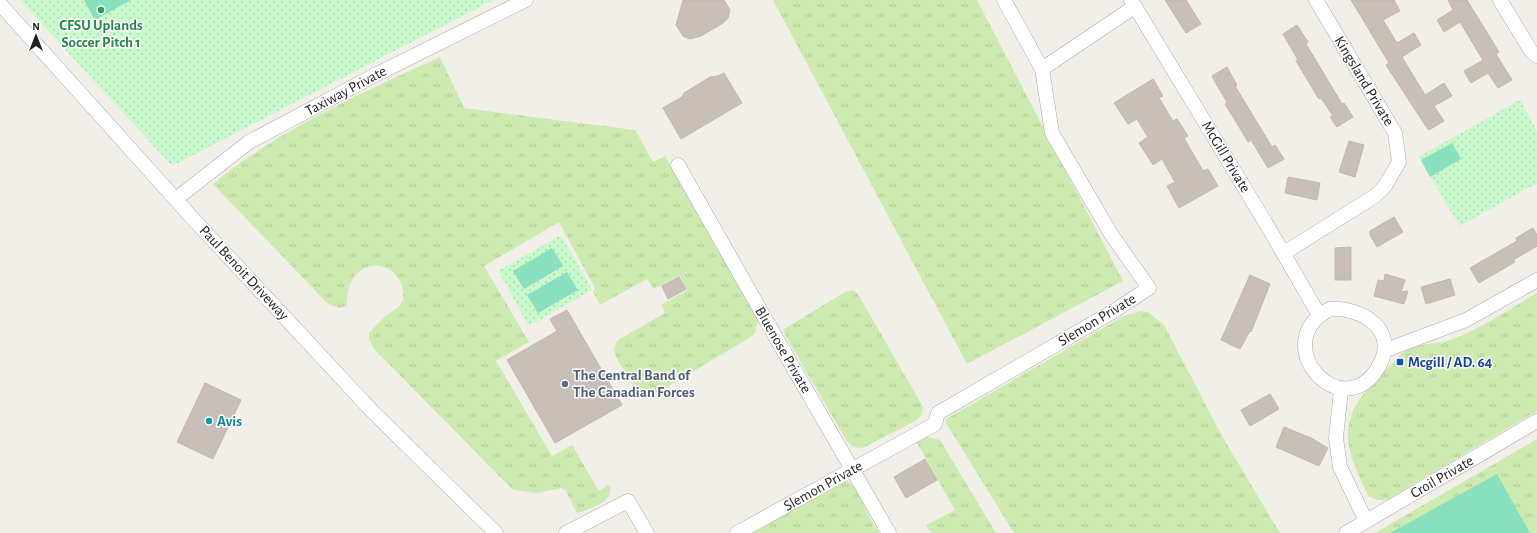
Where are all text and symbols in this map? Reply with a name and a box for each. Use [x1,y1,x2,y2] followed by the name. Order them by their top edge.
[96,5,106,15] marker: CFSU Uplands Soccer Pitch 1
[16,16,56,56] north arrow
[59,18,143,50] place label: CFSU Uplands Soccer Pitch 1
[32,21,40,32] text: N
[1331,34,1397,128] street label: Kingsland Private
[303,63,389,119] street label: Taxiway Private
[1199,119,1253,195] street label: McGill Private
[197,223,292,324] street label: Paul Benoit Driveway
[1056,291,1138,349] street label: Slemon Private
[752,304,814,396] street label: Bluenose Private
[1408,355,1493,370] place label: Mcgill / AD. 64
[1395,357,1405,367] marker: Mcgill / AD. 64
[573,368,695,400] place label: The Central Band of The Canadian Forces
[560,379,570,389] marker: The Central Band of The Canadian Forces
[217,414,242,429] place label: Avis
[204,416,214,426] marker: Avis
[1408,453,1476,501] street label: Croil Private
[781,458,865,514] street label: Slemon Private

